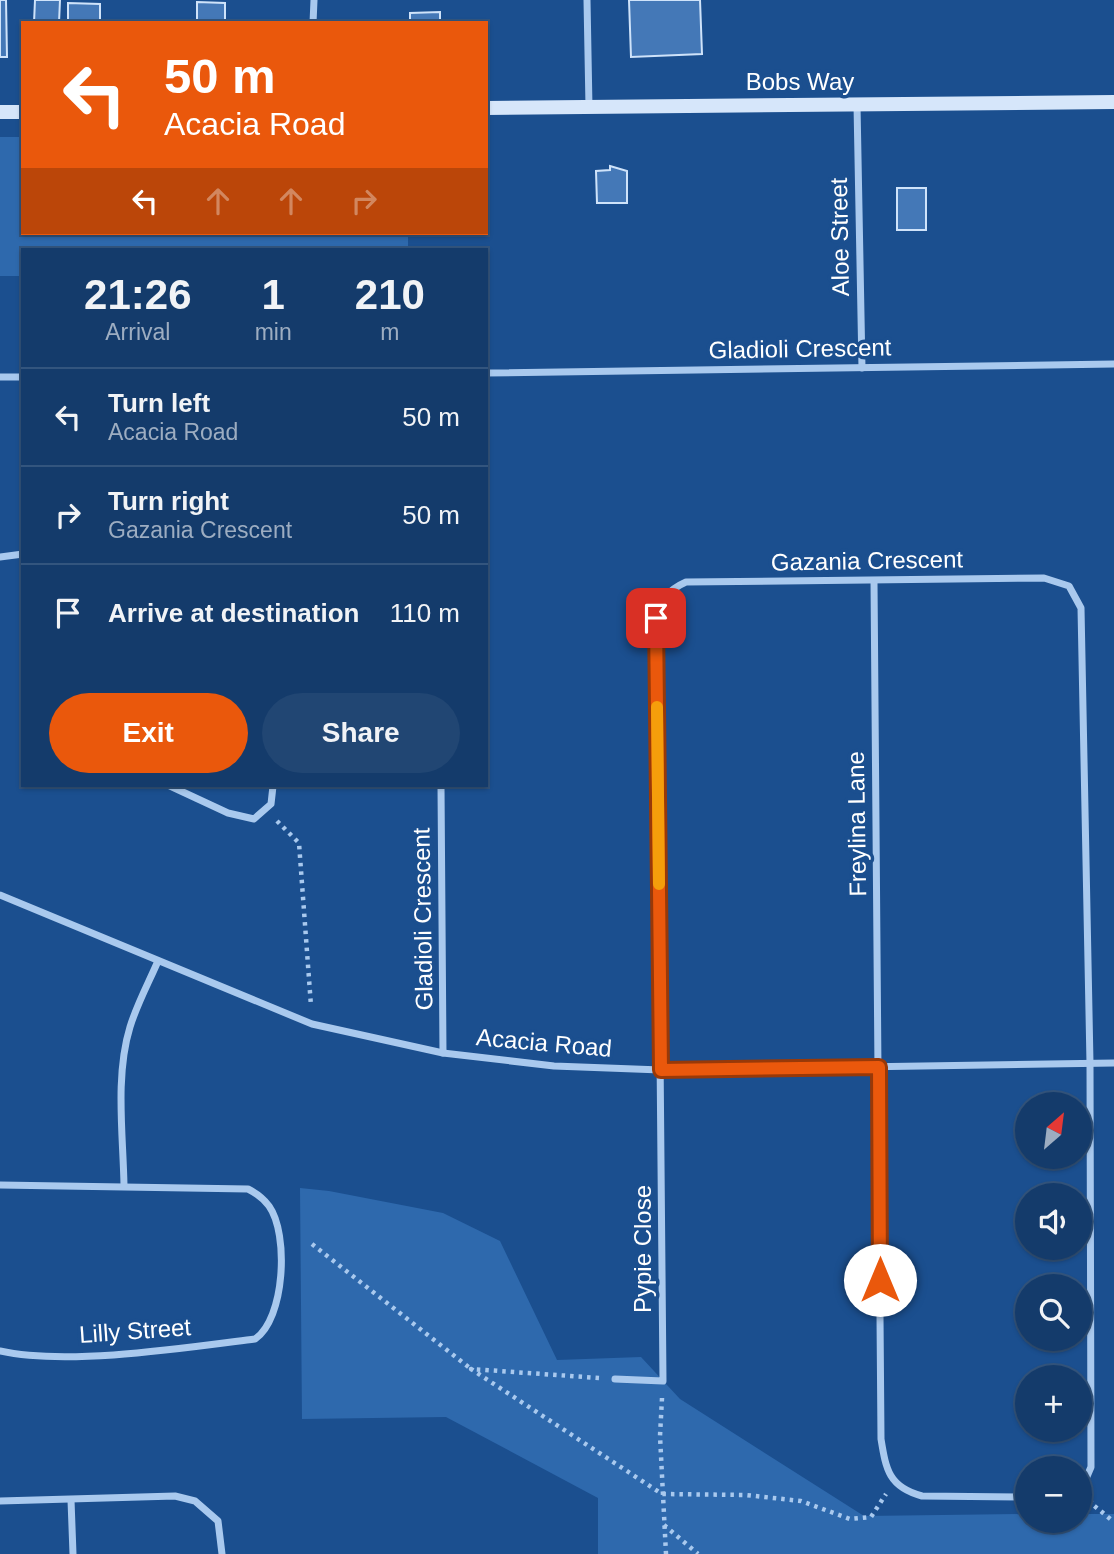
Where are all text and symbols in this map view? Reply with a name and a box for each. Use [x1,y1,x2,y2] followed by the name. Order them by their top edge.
[49,49,140,140] icon: left
[164,49,276,103] text: 50 m
[746,68,854,95] street label: Bobs Way
[164,106,345,142] text: Acacia Road
[825,177,854,297] street label: Aloe Street
[126,182,164,220] icon: left
[199,182,237,220] icon: ahead
[272,182,310,220] icon: ahead
[345,182,383,220] icon: right
[84,271,192,318] text: 21:26
[261,271,285,318] text: 1
[355,271,425,318] text: 210
[105,319,170,345] text: Arrival
[255,319,292,345] text: min
[380,319,399,345] text: m
[708,333,892,364] street label: Gladioli Crescent
[108,388,210,418] text: Turn left
[49,398,87,436] icon: left
[402,402,460,432] text: 50 m
[108,419,238,445] text: Acacia Road
[108,486,229,516] text: Turn right
[49,496,87,534] icon: right
[402,500,460,530] text: 50 m
[108,517,292,543] text: Gazania Crescent
[771,545,964,576] street label: Gazania Crescent
[626,588,686,648] pin
[49,594,87,632] icon: arrive
[108,598,359,628] text: Arrive at destination
[390,598,460,628] text: 110 m
[637,599,675,637] icon: arrive
[49,693,248,773] button: Exit
[262,693,460,773] button: Share
[842,751,871,897] street label: Freylina Lane
[407,827,438,1011] street label: Gladioli Crescent
[475,1023,613,1062] street label: Acacia Road
[1015,1092,1092,1169] north arrow
[1015,1092,1092,1533] map controls
[1015,1183,1092,1260] button: sound
[629,1185,656,1313] street label: Pypie Close
[843,1243,917,1317] position arrow
[1015,1274,1092,1351] button: search
[78,1313,192,1348] street label: Lilly Street
[1015,1365,1092,1442] button: +
[1015,1456,1092,1533] button: −

